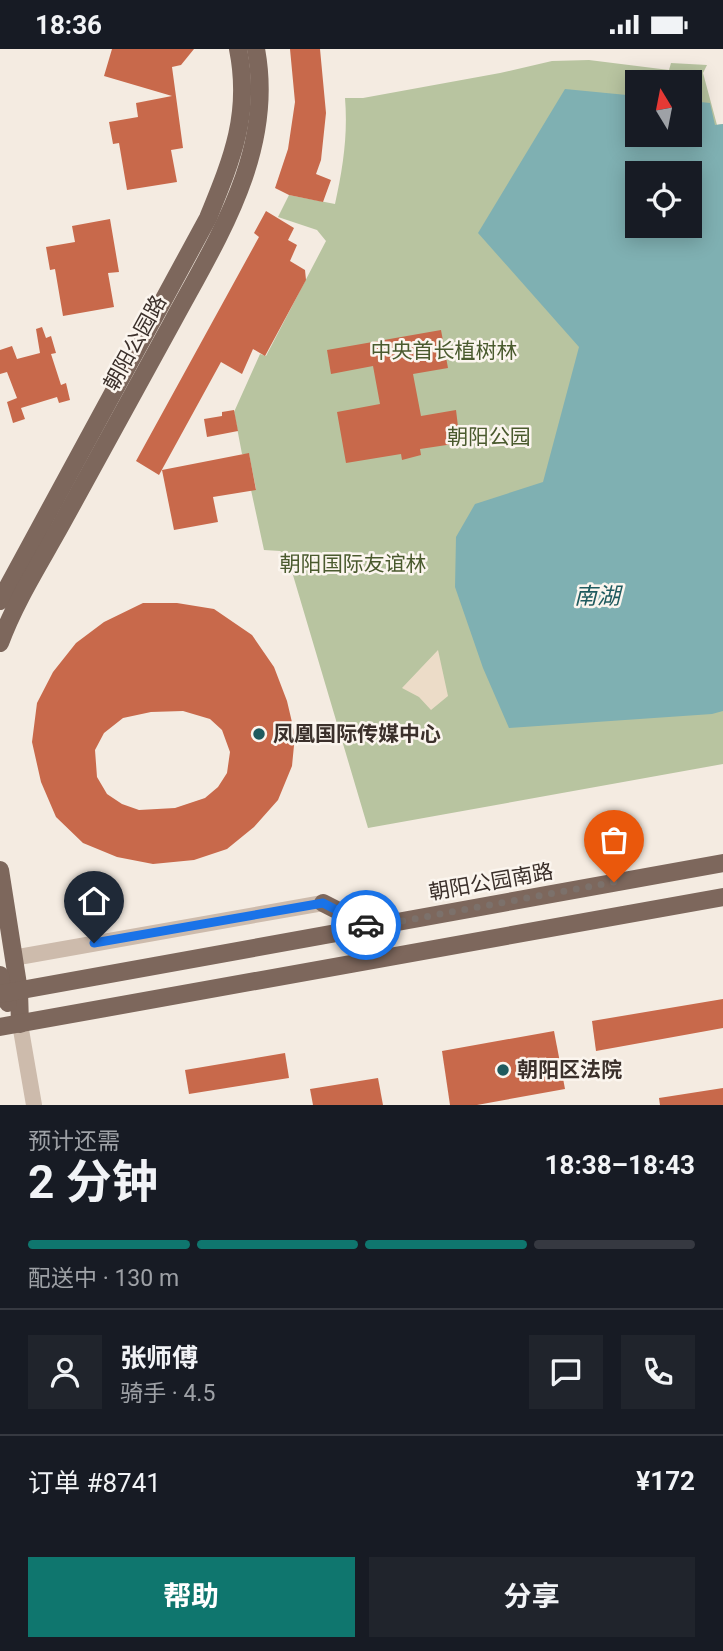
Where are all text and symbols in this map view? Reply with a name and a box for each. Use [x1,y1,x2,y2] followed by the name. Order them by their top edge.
[35,10,102,40] text: 18:36
[625,70,702,147] north arrow
[625,70,702,238] map controls
[625,161,702,238] button: locate
[99,291,171,395] street label: 朝阳公园路
[371,339,518,363] park label: 中央首长植树林
[447,425,531,449] park label: 朝阳公园
[280,552,427,576] park label: 朝阳国际友谊林
[574,583,623,610] water label: 南湖
[273,722,441,746] place label: 凤凰国际传媒中心
[251,726,267,742] marker: 凤凰国际传媒中心
[584,810,644,882] pin
[595,821,633,859] icon: bag
[427,859,555,905] street label: 朝阳公园南路
[64,871,124,943] pin
[75,882,113,920] icon: home
[331,890,401,960] courier
[347,906,385,944] icon: car
[517,1058,622,1082] place label: 朝阳区法院
[495,1062,511,1078] marker: 朝阳区法院
[28,1128,120,1155] text: 预计还需
[545,1150,695,1180] text: 18:38–18:43
[28,1155,158,1209] text: 2 分钟
[28,1265,179,1292] text: 配送中 · 130 m
[28,1335,102,1409] button: person
[529,1335,603,1409] button: chat
[621,1335,695,1409] button: phone
[120,1343,198,1373] text: 张师傅
[120,1380,215,1407] text: 骑手 · 4.5
[636,1466,695,1496] text: ¥172
[28,1468,161,1498] text: 订单 #8741
[28,1557,355,1637] button: 帮助
[369,1557,695,1637] button: 分享

